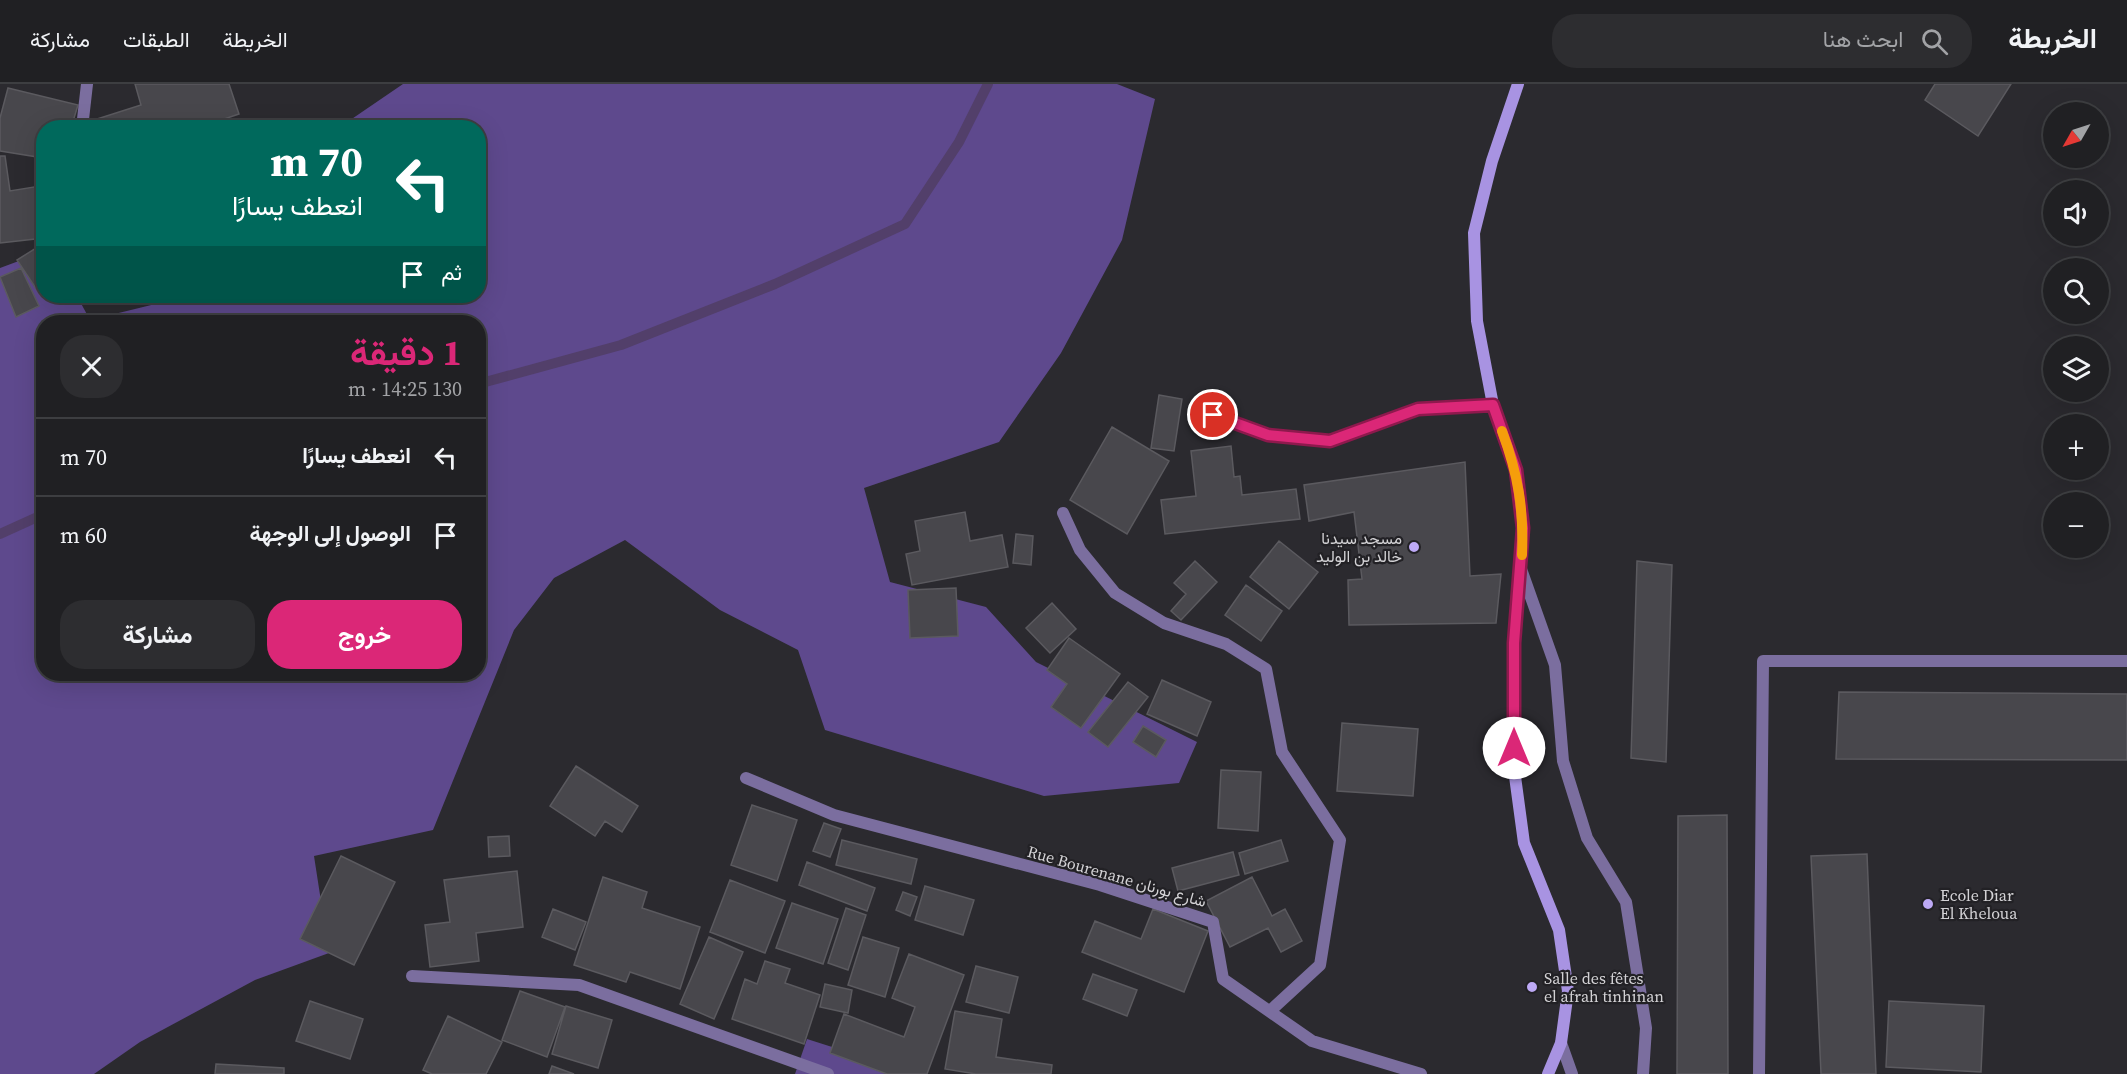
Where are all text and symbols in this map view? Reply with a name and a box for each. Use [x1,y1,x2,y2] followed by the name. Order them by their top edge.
[1552,14,1972,68] search box
[2008,19,2097,57] text: الخريطة
[1823,24,1903,54] text: ابحث هنا
[30,25,90,54] text: مشاركة
[123,25,190,54] text: الطبقات
[223,25,288,54] text: الخريطة
[1918,25,1951,58] icon: search
[2043,102,2109,168] north arrow
[2043,102,2109,558] map controls
[270,132,363,190] text: 70 m
[384,144,462,222] icon: left
[2043,180,2109,246] button: sound
[232,187,363,224] text: انعطف يسارًا
[441,257,462,287] text: ثم
[396,258,429,291] icon: arrive
[2043,258,2109,324] button: search
[350,328,462,377] text: 1 دقيقة
[60,335,123,398] button: close
[2043,336,2109,402] button: layers
[348,375,462,403] text: 130 m · 14:25
[1187,389,1238,440] pin
[1196,398,1229,431] icon: arrive
[2043,414,2109,480] button: +
[302,440,411,470] text: انعطف يسارًا
[429,441,462,474] icon: left
[60,442,107,472] text: 70 m
[2043,492,2109,558] button: −
[249,518,411,548] text: الوصول إلى الوجهة
[429,519,462,552] icon: arrive
[60,520,107,550] text: 60 m
[1316,527,1402,567] place label: مسجد سيدنا خالد بن الوليد
[1407,540,1421,554] marker: مسجد سيدنا خالد بن الوليد
[60,600,255,669] button: مشاركة
[267,600,462,669] button: خروج
[1482,716,1546,780] position arrow
[1025,840,1209,913] street label: Rue Bourenane شارع بورنان
[1940,884,2018,924] place label: Ecole Diar El Kheloua
[1921,897,1935,911] marker: Ecole Diar El Kheloua
[1544,967,1664,1007] place label: Salle des fêtes el afrah tinhinan
[1525,980,1539,994] marker: Salle des fêtes el afrah tinhinan

